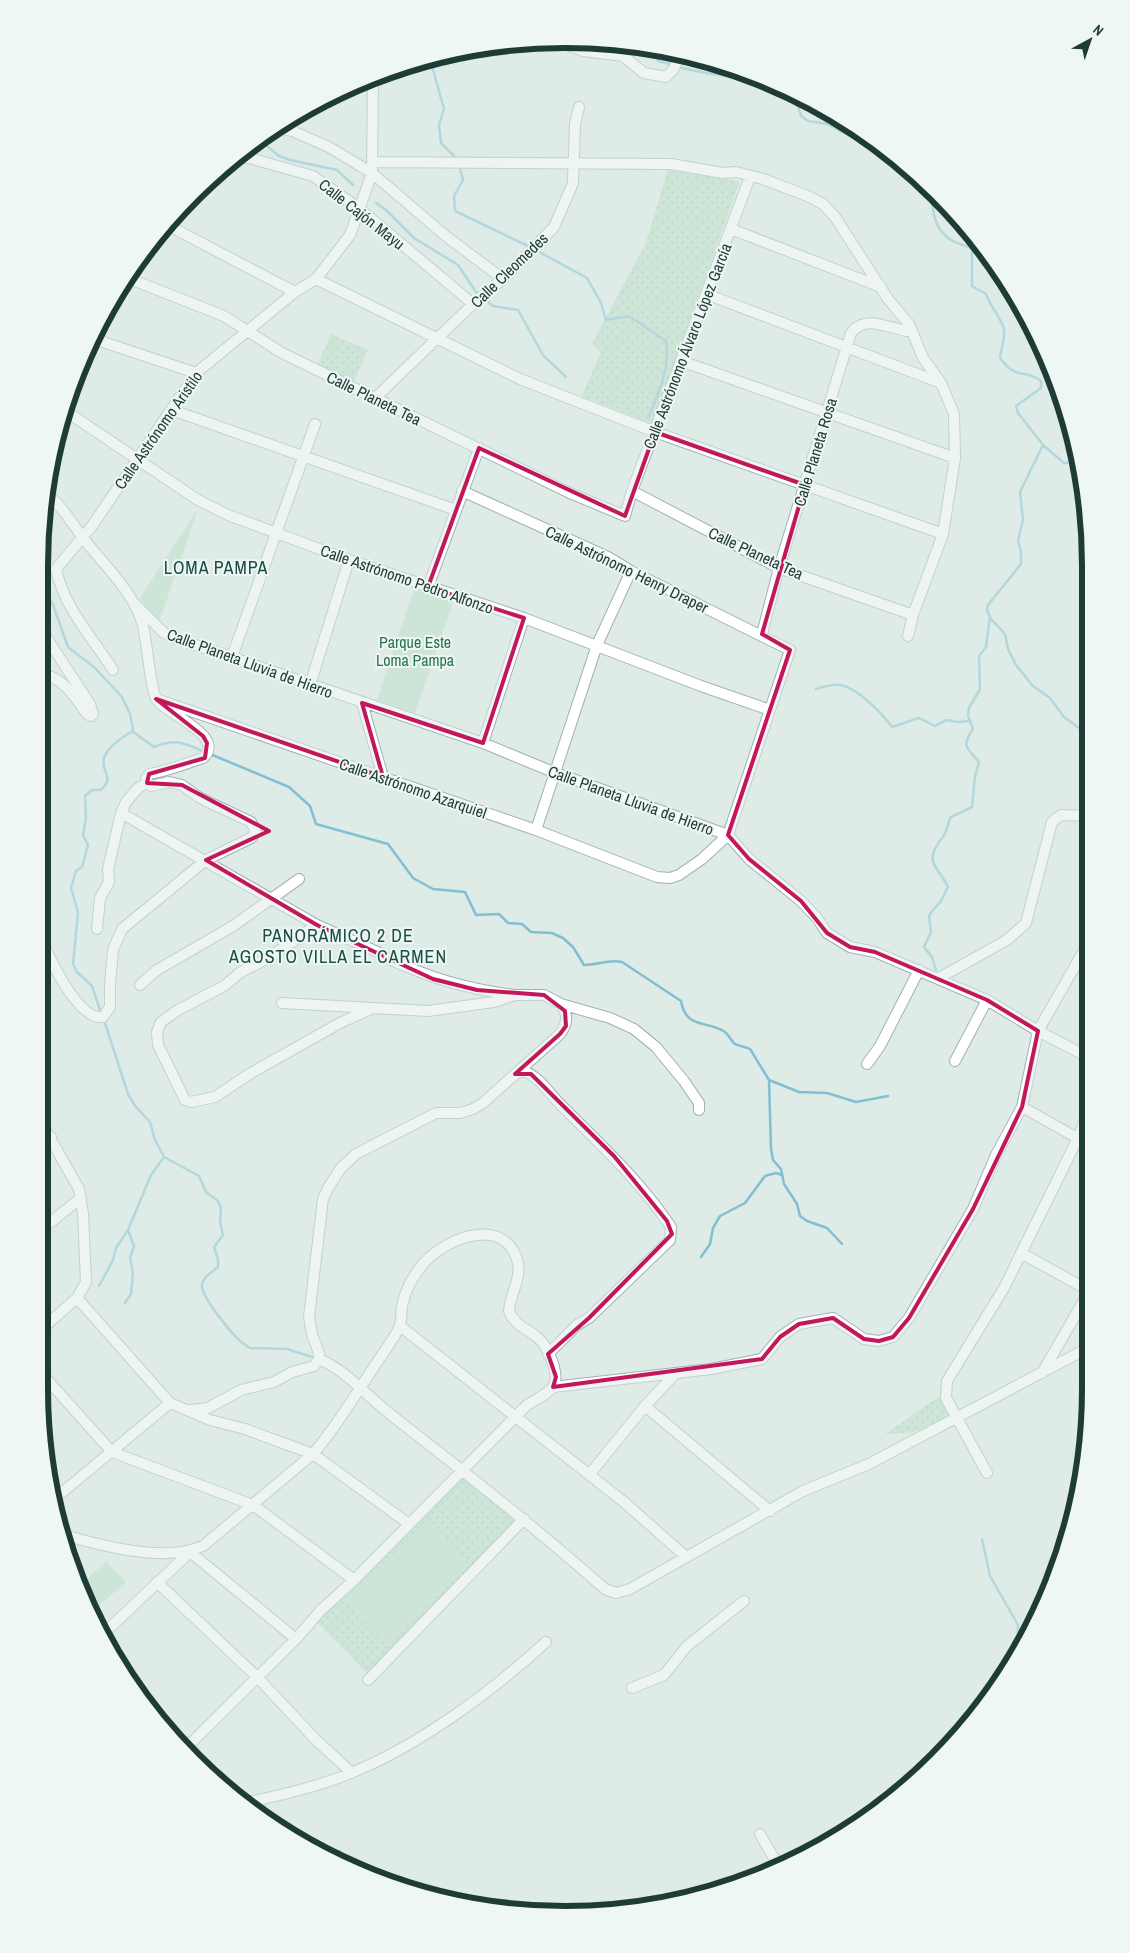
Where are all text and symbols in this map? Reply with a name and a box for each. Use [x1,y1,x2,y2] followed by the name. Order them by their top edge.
[1065,15,1115,65] north arrow
[1089,20,1107,40] text: N
[314,173,410,255] street label: Calle Cajón Mayu
[465,227,553,313] street label: Calle Cleomedes
[638,239,737,452] street label: Calle Astrónomo Álvaro López García
[109,366,207,494] street label: Calle Astrónomo Aristilo
[323,366,426,431] street label: Calle Planeta Tea
[788,394,842,509] street label: Calle Planeta Rosa
[542,520,713,618] street label: Calle Astrónomo Henry Draper
[705,521,808,585] street label: Calle Planeta Tea
[318,539,496,619] street label: Calle Astrónomo Pedro Alfonzo
[164,555,268,580] district label: LOMA PAMPA
[164,623,336,703] street label: Calle Planeta Lluvia de Hierro
[376,631,455,671] park label: Parque Este Loma Pampa
[336,752,490,824] street label: Calle Astrónomo Azarquiel
[545,760,717,840] street label: Calle Planeta Lluvia de Hierro
[228,923,447,969] district label: PANORÁMICO 2 DE AGOSTO VILLA EL CARMEN

